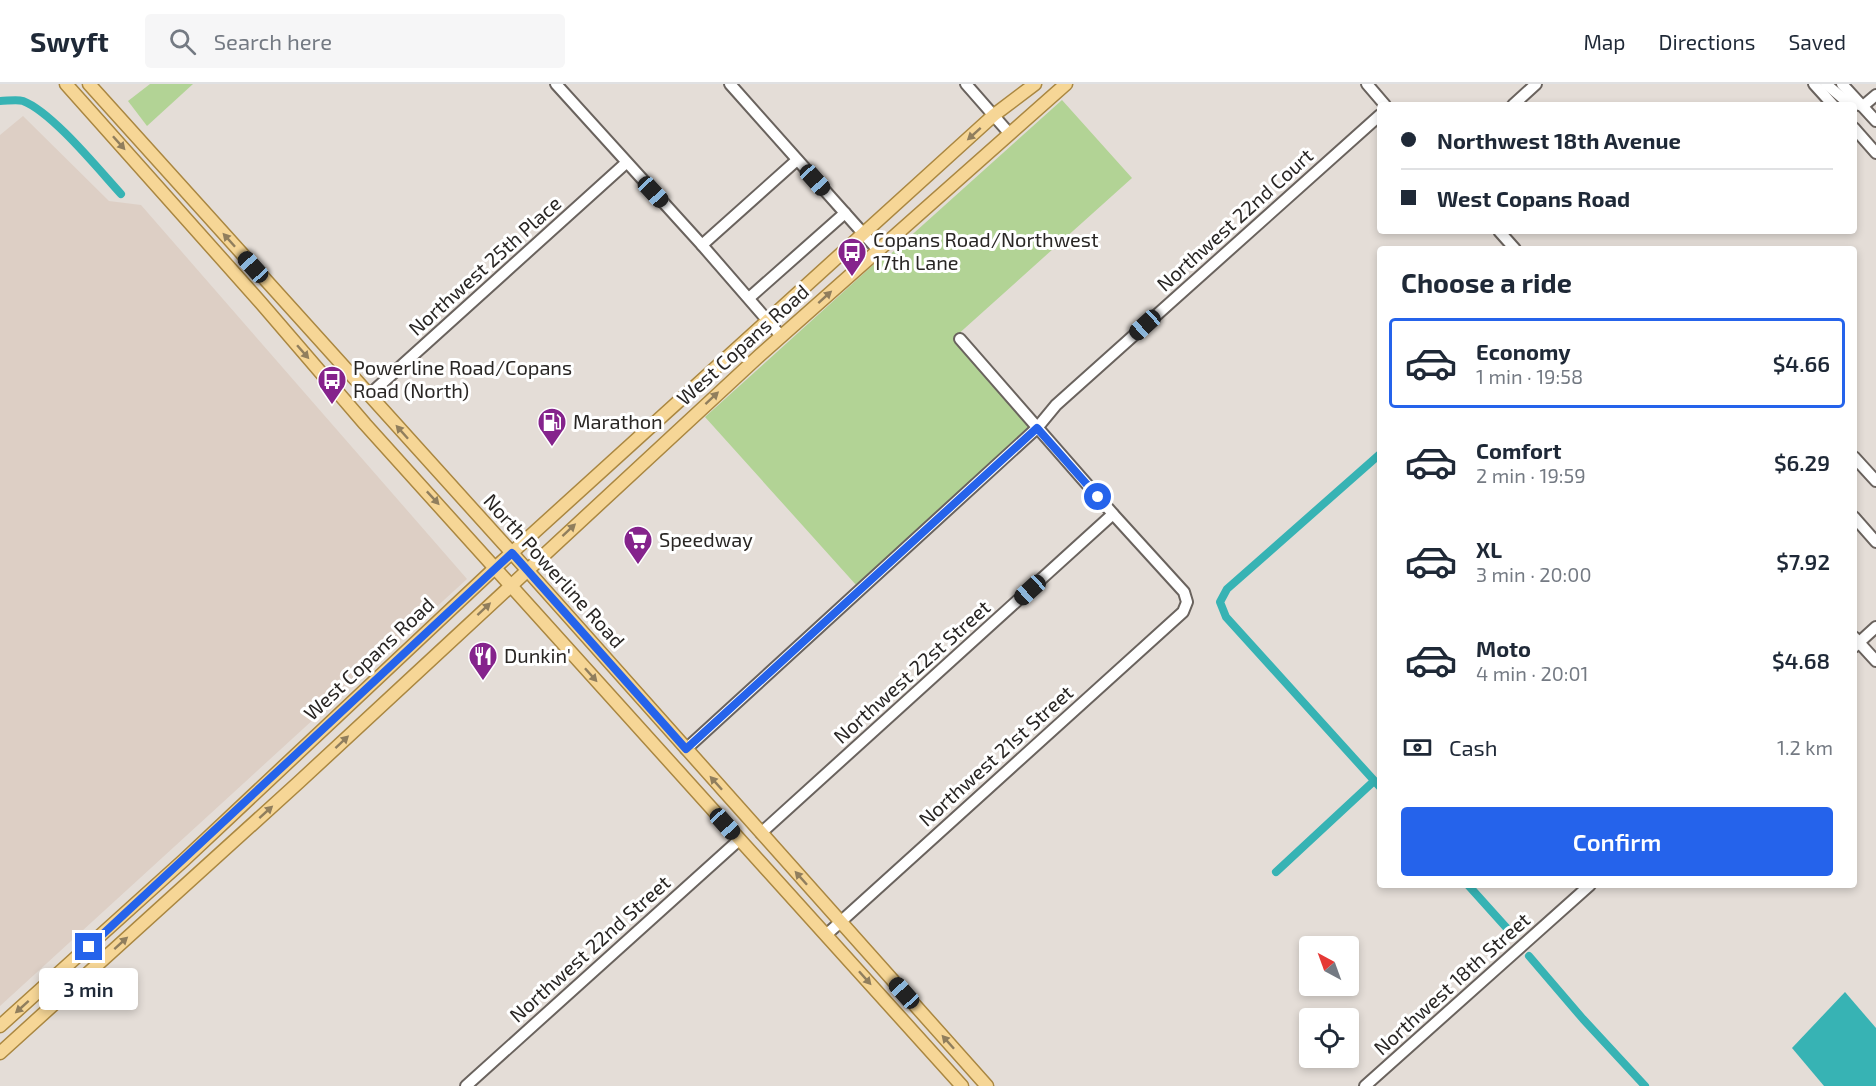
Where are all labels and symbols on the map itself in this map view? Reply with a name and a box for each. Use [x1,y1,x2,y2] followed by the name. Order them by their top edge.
[966,127,981,141] one-way arrow
[112,135,125,150] one-way arrow
[1151,143,1318,296] street label: Northwest 22nd Court
[796,161,834,199] car
[634,173,672,211] car
[403,190,566,340] street label: Northwest 25th Place
[873,227,1099,274] place label: Copans Road/Northwest 17th Lane
[223,233,236,248] one-way arrow
[836,236,868,278] bus stop icon: Copans Road/Northwest 17th Lane
[234,248,272,286] car
[671,279,813,410] street label: West Copans Road
[817,290,832,304] one-way arrow
[1126,306,1164,344] car
[296,345,310,360] one-way arrow
[353,355,572,402] place label: Powerline Road/Copans Road (North)
[316,364,348,406] bus stop icon: Powerline Road/Copans Road (North)
[705,392,719,406] one-way arrow
[536,406,568,448] fuel station icon: Marathon
[573,409,663,433] place label: Marathon
[395,424,409,439] one-way arrow
[1084,483,1111,510] route start
[479,488,630,652] street label: North Powerline Road
[426,491,440,506] one-way arrow
[561,523,576,537] one-way arrow
[622,524,654,566] supermarket icon: Speedway
[659,527,753,551] place label: Speedway
[1011,571,1049,609] car
[298,592,438,725] street label: West Copans Road
[828,594,995,748] street label: Northwest 22st Street
[476,603,491,616] one-way arrow
[467,640,499,682] restaurant icon: Dunkin'
[504,643,571,667] place label: Dunkin'
[584,667,597,682] one-way arrow
[913,679,1078,831] street label: Northwest 21st Street
[334,735,349,749] one-way arrow
[710,776,723,791] one-way arrow
[258,805,273,819] one-way arrow
[706,805,744,843] car
[504,870,675,1027] street label: Northwest 22nd Street
[795,871,808,886] one-way arrow
[1368,907,1535,1060] street label: Northwest 18th Street
[75,933,102,960] route end
[1299,936,1359,996] north arrow
[113,937,128,950] one-way arrow
[40,968,138,1010] callout: 3 min
[858,970,871,985] one-way arrow
[885,974,923,1012] car
[15,1000,30,1013] one-way arrow
[941,1035,955,1050] one-way arrow

